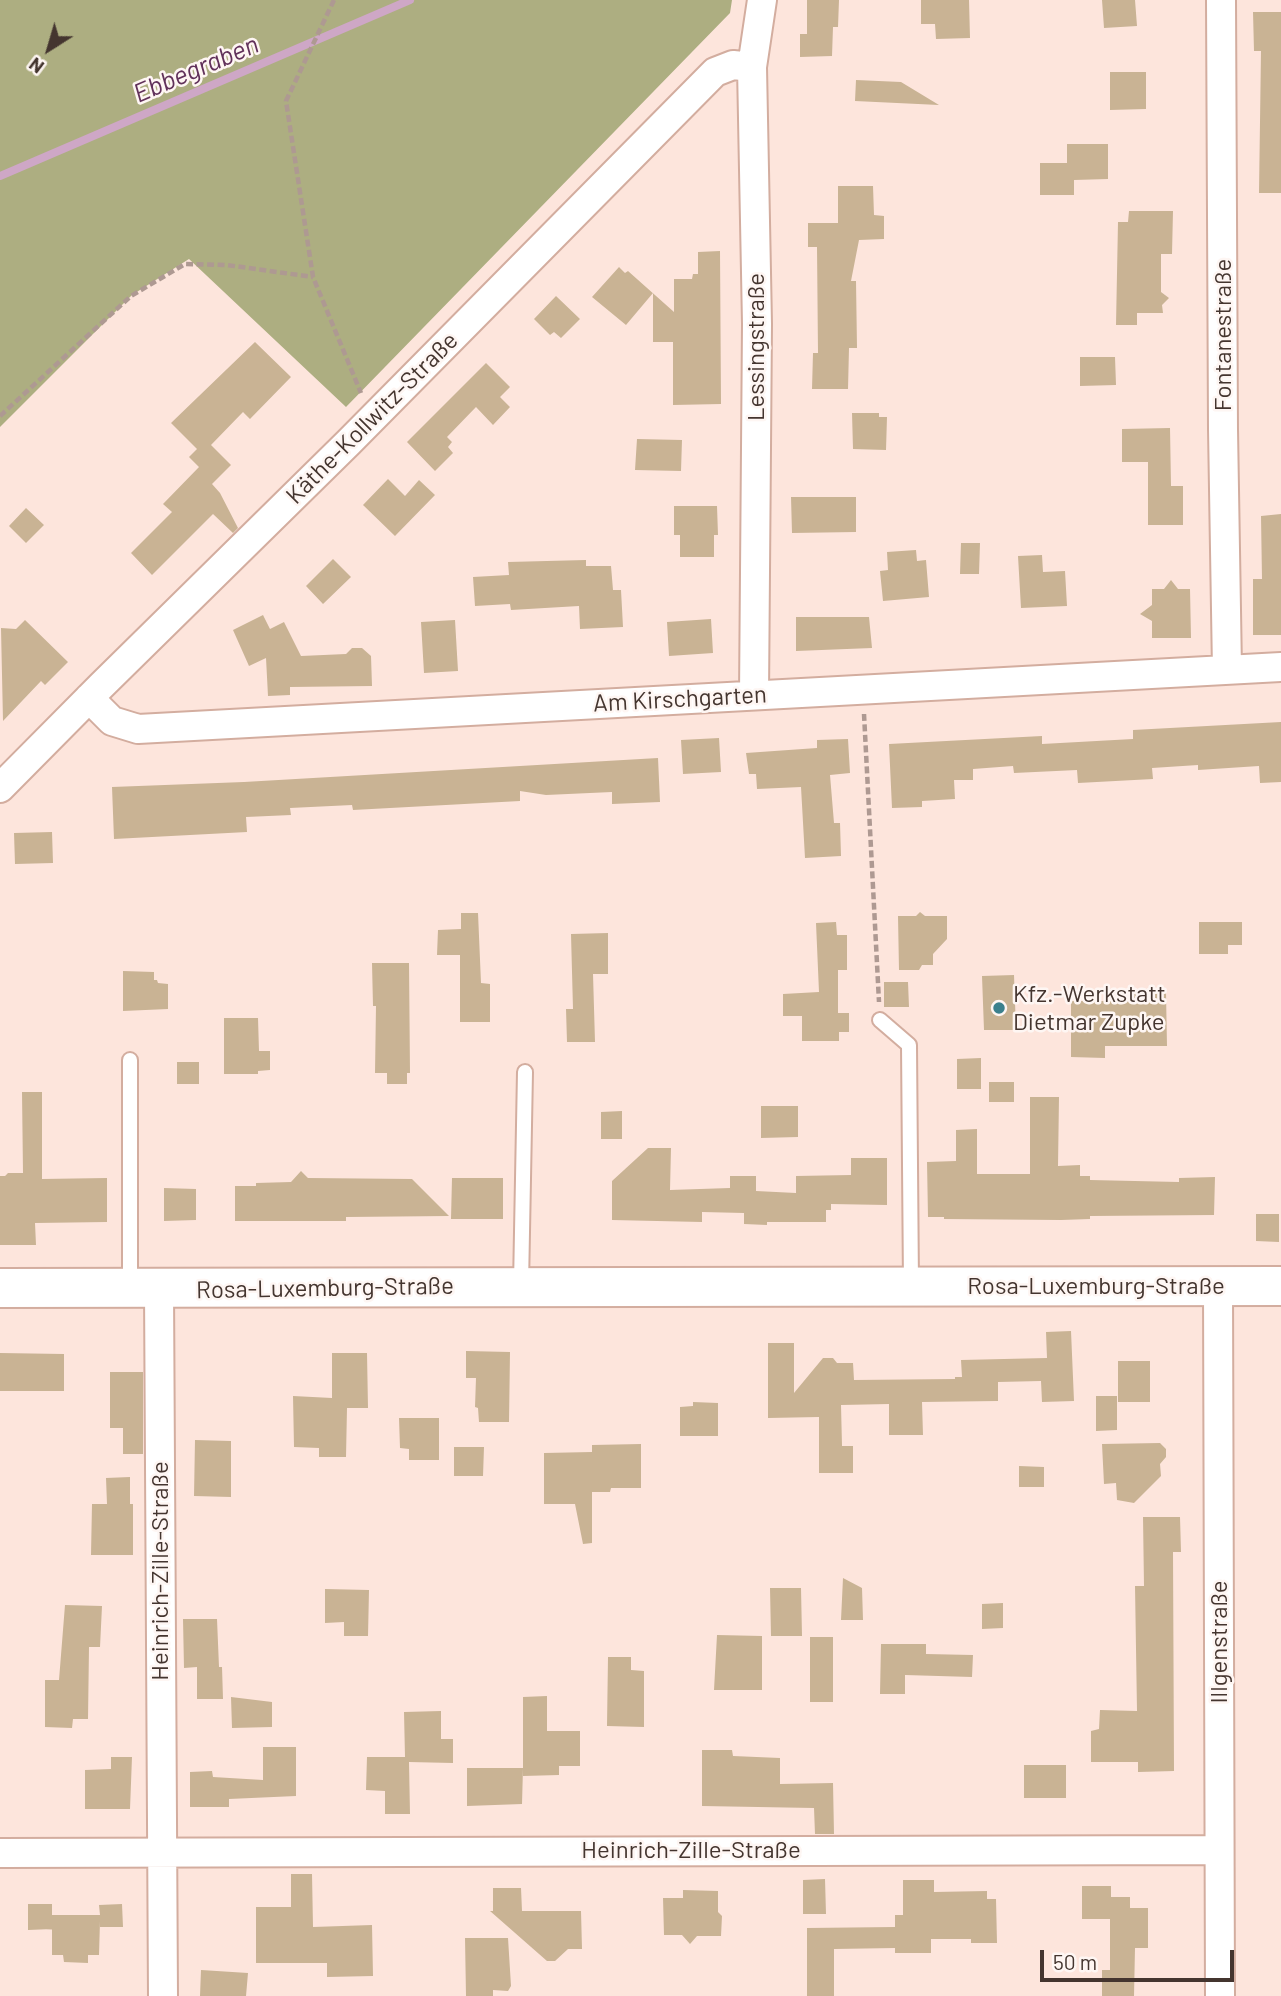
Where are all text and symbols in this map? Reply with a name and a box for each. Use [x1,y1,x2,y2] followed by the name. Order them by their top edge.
[14,14,84,84] north arrow
[129,29,263,109] water label: Ebbegraben
[24,53,48,79] text: N
[1209,259,1237,411] street label: Fontanestraße
[742,273,770,421] street label: Lessingstraße
[280,326,464,510] street label: Käthe-Kollwitz-Straße
[592,680,768,718] street label: Am Kirschgarten
[1013,980,1166,1036] place label: Kfz.-Werkstatt Dietmar Zupke
[991,1000,1007,1016] marker: Kfz.-Werkstatt Dietmar Zupke
[196,1271,454,1305] street label: Rosa-Luxemburg-Straße
[967,1272,1225,1300] street label: Rosa-Luxemburg-Straße
[146,1461,174,1681] street label: Heinrich-Zille-Straße
[1205,1580,1233,1704] street label: Illgenstraße
[581,1836,801,1864] street label: Heinrich-Zille-Straße
[1043,1937,1237,1981] scale bar
[1053,1949,1097,1974] text: 50 m

